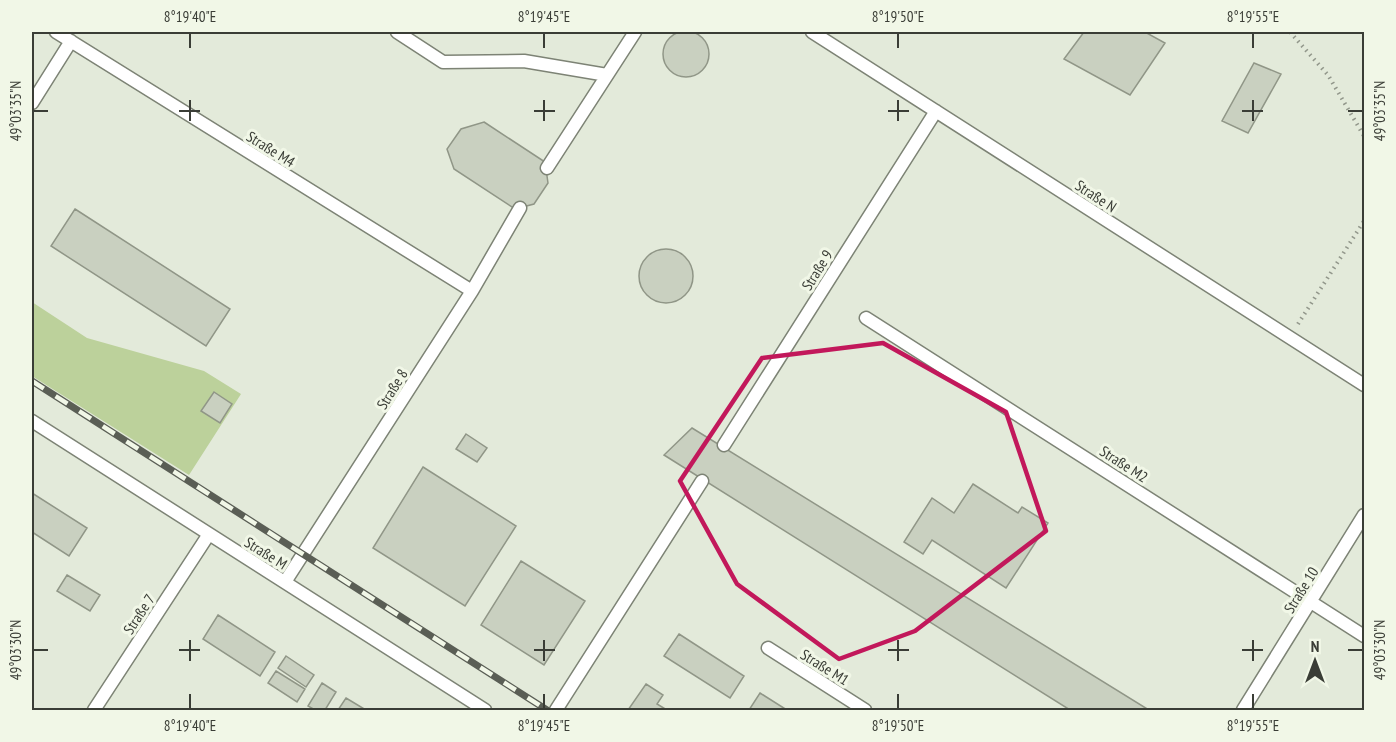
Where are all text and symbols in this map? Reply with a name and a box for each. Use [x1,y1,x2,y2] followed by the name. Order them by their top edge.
[164,7,216,26] text: 8°19'40"E
[518,7,570,26] text: 8°19'45"E
[872,7,924,26] text: 8°19'50"E
[1227,7,1279,26] text: 8°19'55"E
[6,81,25,141] text: 49°03'35"N
[1370,81,1389,141] text: 49°03'35"N
[243,127,299,171] street label: Straße M4
[1072,176,1120,216] street label: Straße N
[797,246,837,294] street label: Straße 9
[372,365,412,413] street label: Straße 8
[1096,441,1152,487] street label: Straße M2
[241,533,291,573] street label: Straße M
[1279,563,1323,617] street label: Straße 10
[119,590,159,638] street label: Straße 7
[6,620,25,680] text: 49°03'30"N
[1370,620,1389,680] text: 49°03'30"N
[1285,631,1345,691] north arrow
[1311,636,1319,656] text: N
[797,645,853,689] street label: Straße M1
[164,716,216,735] text: 8°19'40"E
[518,716,570,735] text: 8°19'45"E
[872,716,924,735] text: 8°19'50"E
[1227,716,1279,735] text: 8°19'55"E

